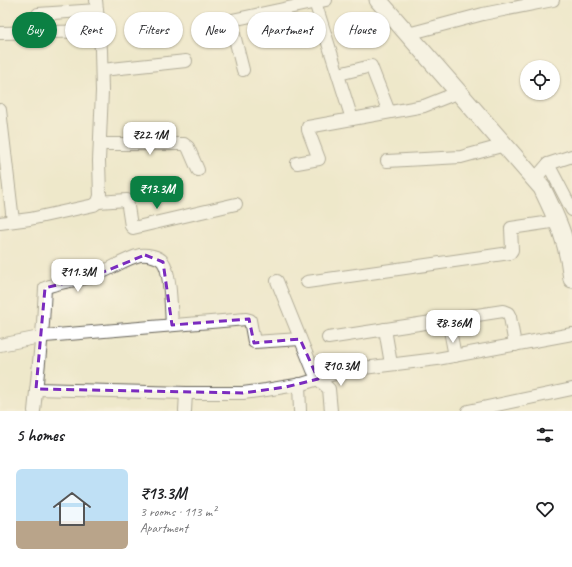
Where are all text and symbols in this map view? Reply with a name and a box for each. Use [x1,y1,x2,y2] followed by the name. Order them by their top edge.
[12,12,57,48] chip: Buy
[65,12,116,48] chip: Rent
[124,12,183,48] chip: Filters
[191,12,239,48] chip: New
[247,12,326,48] chip: Apartment
[334,12,390,48] chip: House
[520,60,560,100] map controls
[520,60,560,100] button: locate
[117,122,183,156] pin: ₹22.1M
[132,127,168,143] text: ₹22.1M
[124,176,190,210] pin: ₹13.3M
[139,181,175,197] text: ₹13.3M
[45,259,111,293] pin: ₹11.3M
[60,264,96,280] text: ₹11.3M
[420,310,486,344] pin: ₹8.36M
[435,315,471,331] text: ₹8.36M
[308,353,374,387] pin: ₹10.3M
[323,358,359,374] text: ₹10.3M
[534,424,556,446] icon: filters
[16,425,64,446] text: 5 homes
[140,483,186,504] text: ₹13.3M
[48,485,96,533] icon: home
[534,498,556,520] icon: heart
[140,504,216,520] text: 3 rooms · 113 m²
[140,520,188,536] text: Apartment

